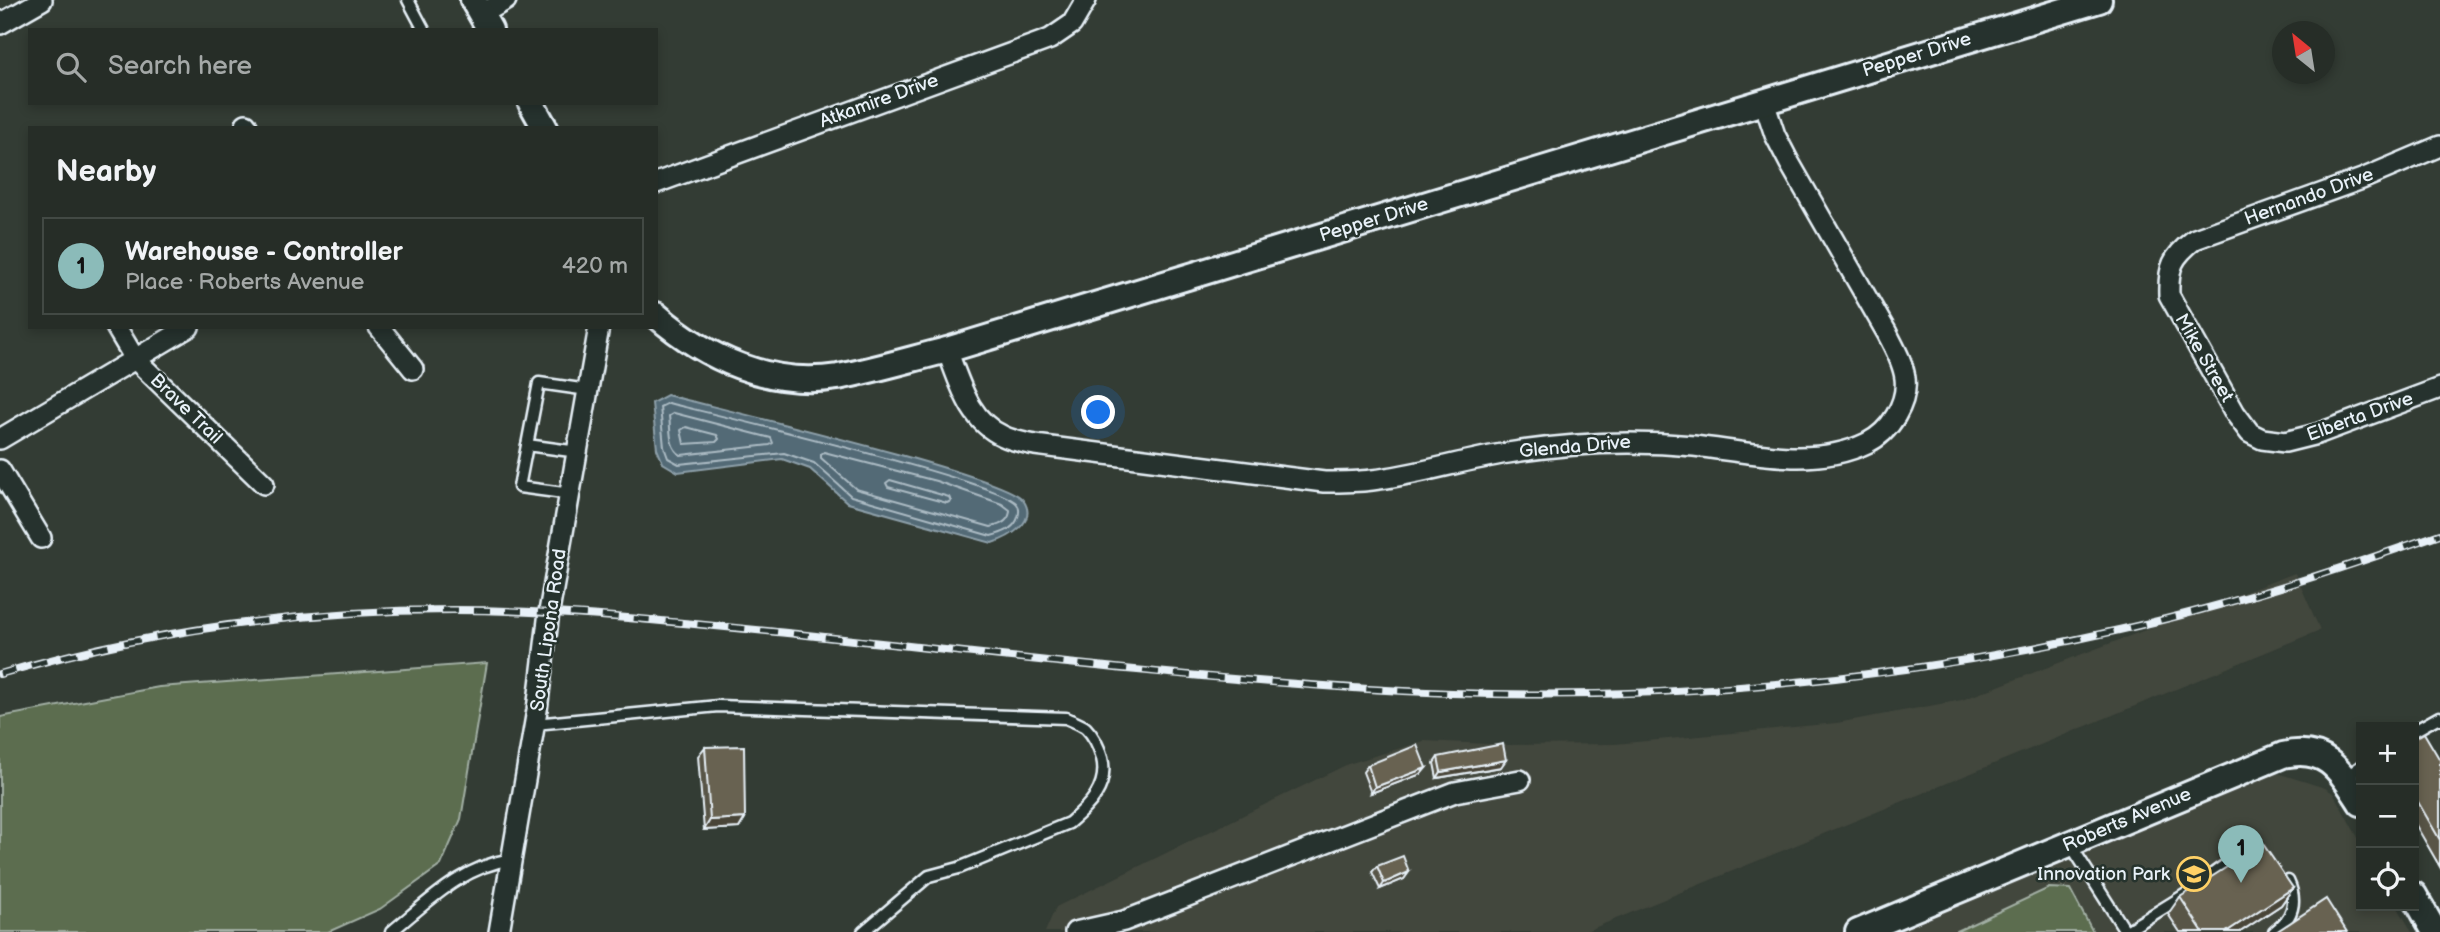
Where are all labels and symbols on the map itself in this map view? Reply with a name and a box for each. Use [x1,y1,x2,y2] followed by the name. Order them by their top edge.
[2272,21,2335,84] north arrow
[1860,28,1974,82] street label: Pepper Drive
[816,69,942,133] street label: Atkamire Drive
[2241,163,2377,231] street label: Hernando Drive
[1317,193,1431,247] street label: Pepper Drive
[2170,310,2239,406] street label: Mike Street
[145,369,227,449] street label: Brave Trail
[2304,387,2416,447] street label: Elberta Drive
[1081,395,1115,429] your location
[1518,431,1632,463] street label: Glenda Drive
[526,547,572,713] street label: South Lipona Road
[2059,783,2195,857] street label: Roberts Avenue
[2218,825,2264,883] pin: 1
[2175,855,2213,893] school or university icon: Innovation Park
[2037,863,2171,886] place label: Innovation Park

